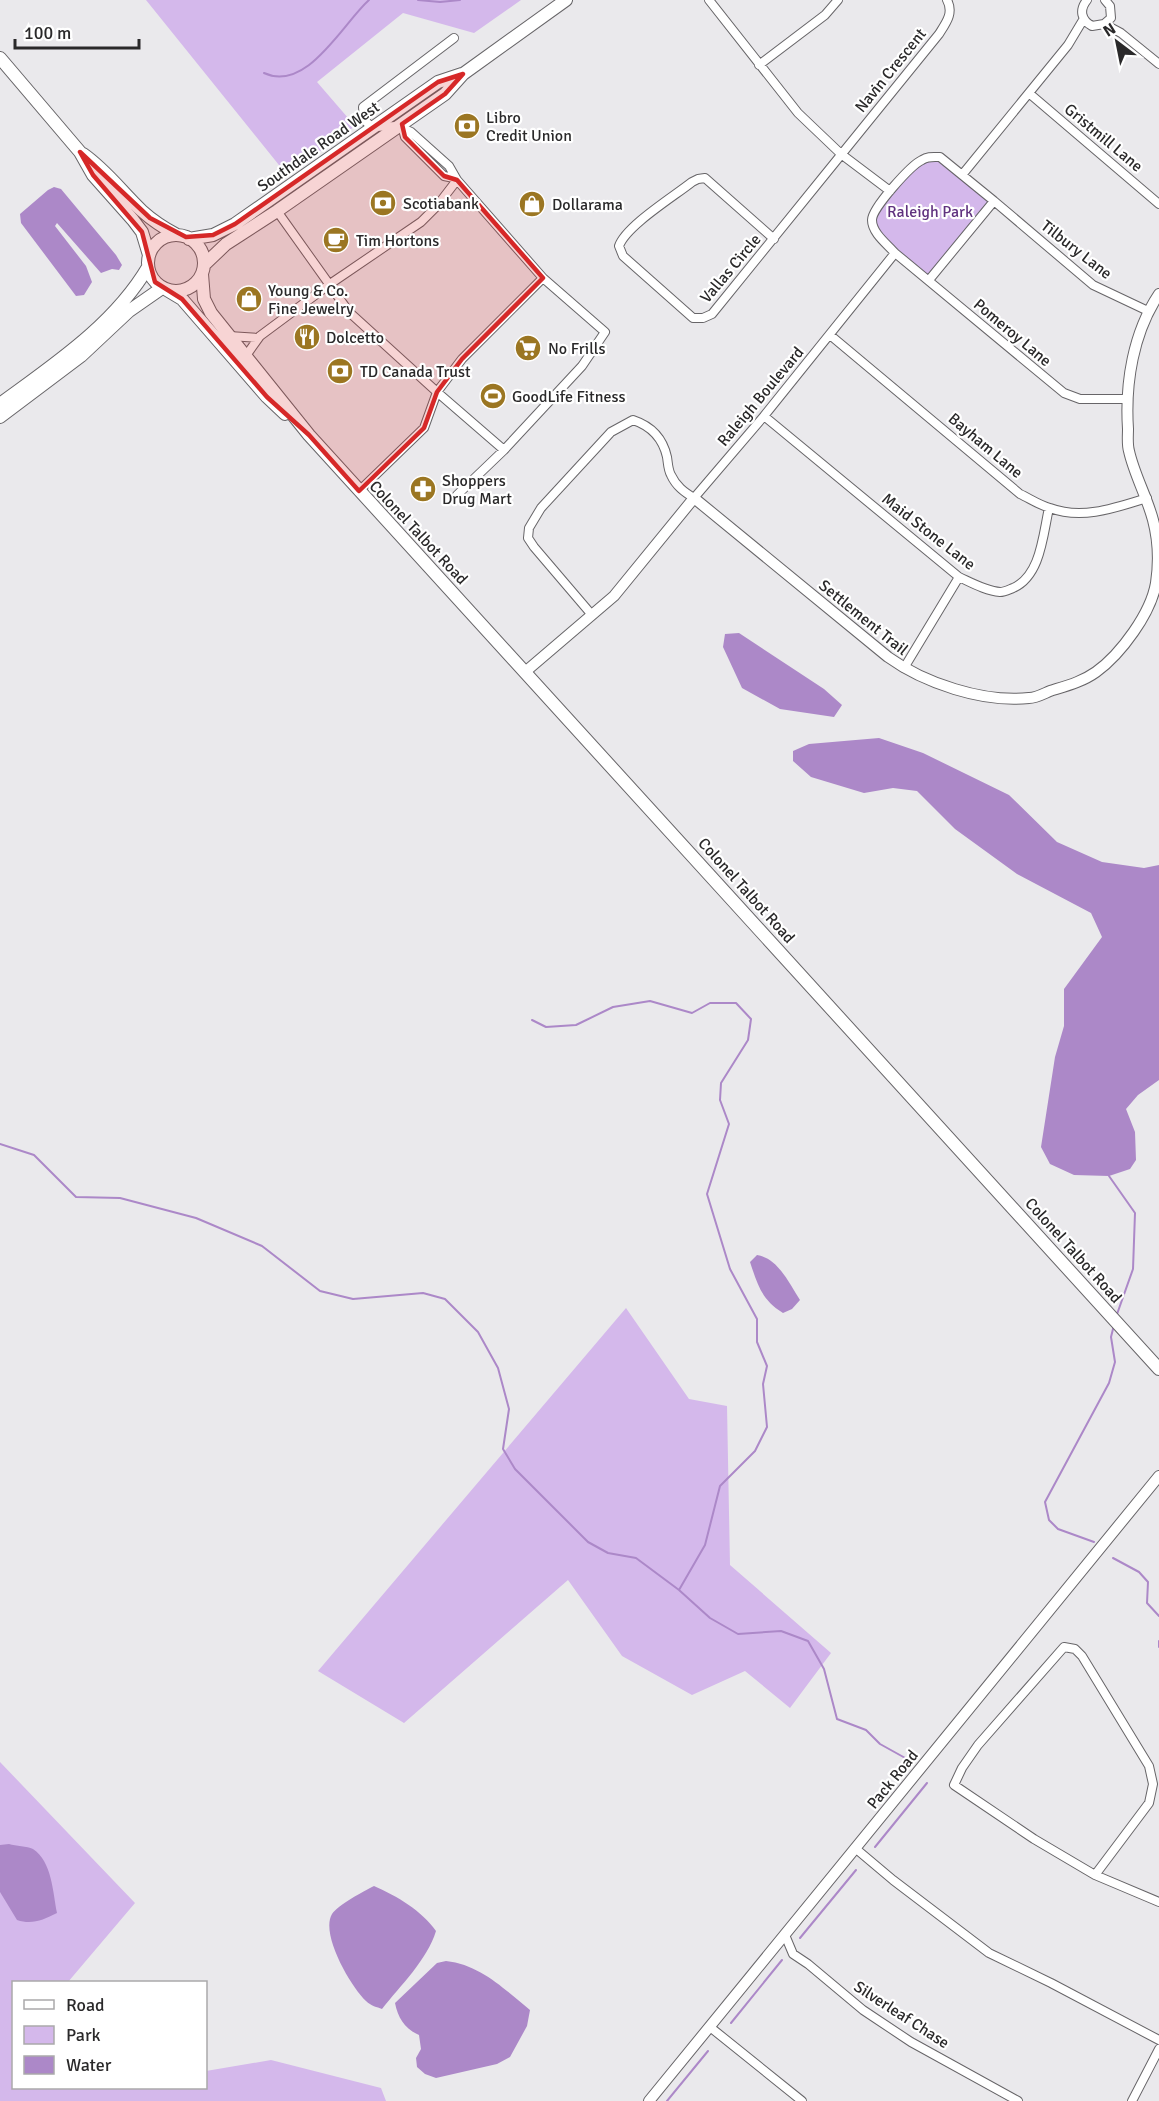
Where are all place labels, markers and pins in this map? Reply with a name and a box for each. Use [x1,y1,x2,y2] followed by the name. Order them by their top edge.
[486,108,572,146] place label: Libro Credit Union
[452,111,482,141] bank icon: Libro Credit Union
[368,188,398,218] bank icon: Scotiabank
[517,189,547,219] shop icon: Dollarama
[403,194,479,214] place label: Scotiabank
[552,195,623,215] place label: Dollarama
[321,225,351,255] cafe icon: Tim Hortons
[356,231,439,251] place label: Tim Hortons
[268,281,354,319] place label: Young & Co. Fine Jewelry
[234,284,264,314] shop icon: Young & Co. Fine Jewelry
[292,322,322,352] restaurant icon: Dolcetto
[326,328,384,348] place label: Dolcetto
[513,333,543,363] supermarket icon: No Frills
[548,339,605,359] place label: No Frills
[325,356,355,386] bank icon: TD Canada Trust
[360,362,471,382] place label: TD Canada Trust
[478,381,508,411] sports icon: GoodLife Fitness
[512,387,625,407] place label: GoodLife Fitness
[442,471,512,509] place label: Shoppers Drug Mart
[408,474,438,504] pharmacy icon: Shoppers Drug Mart

